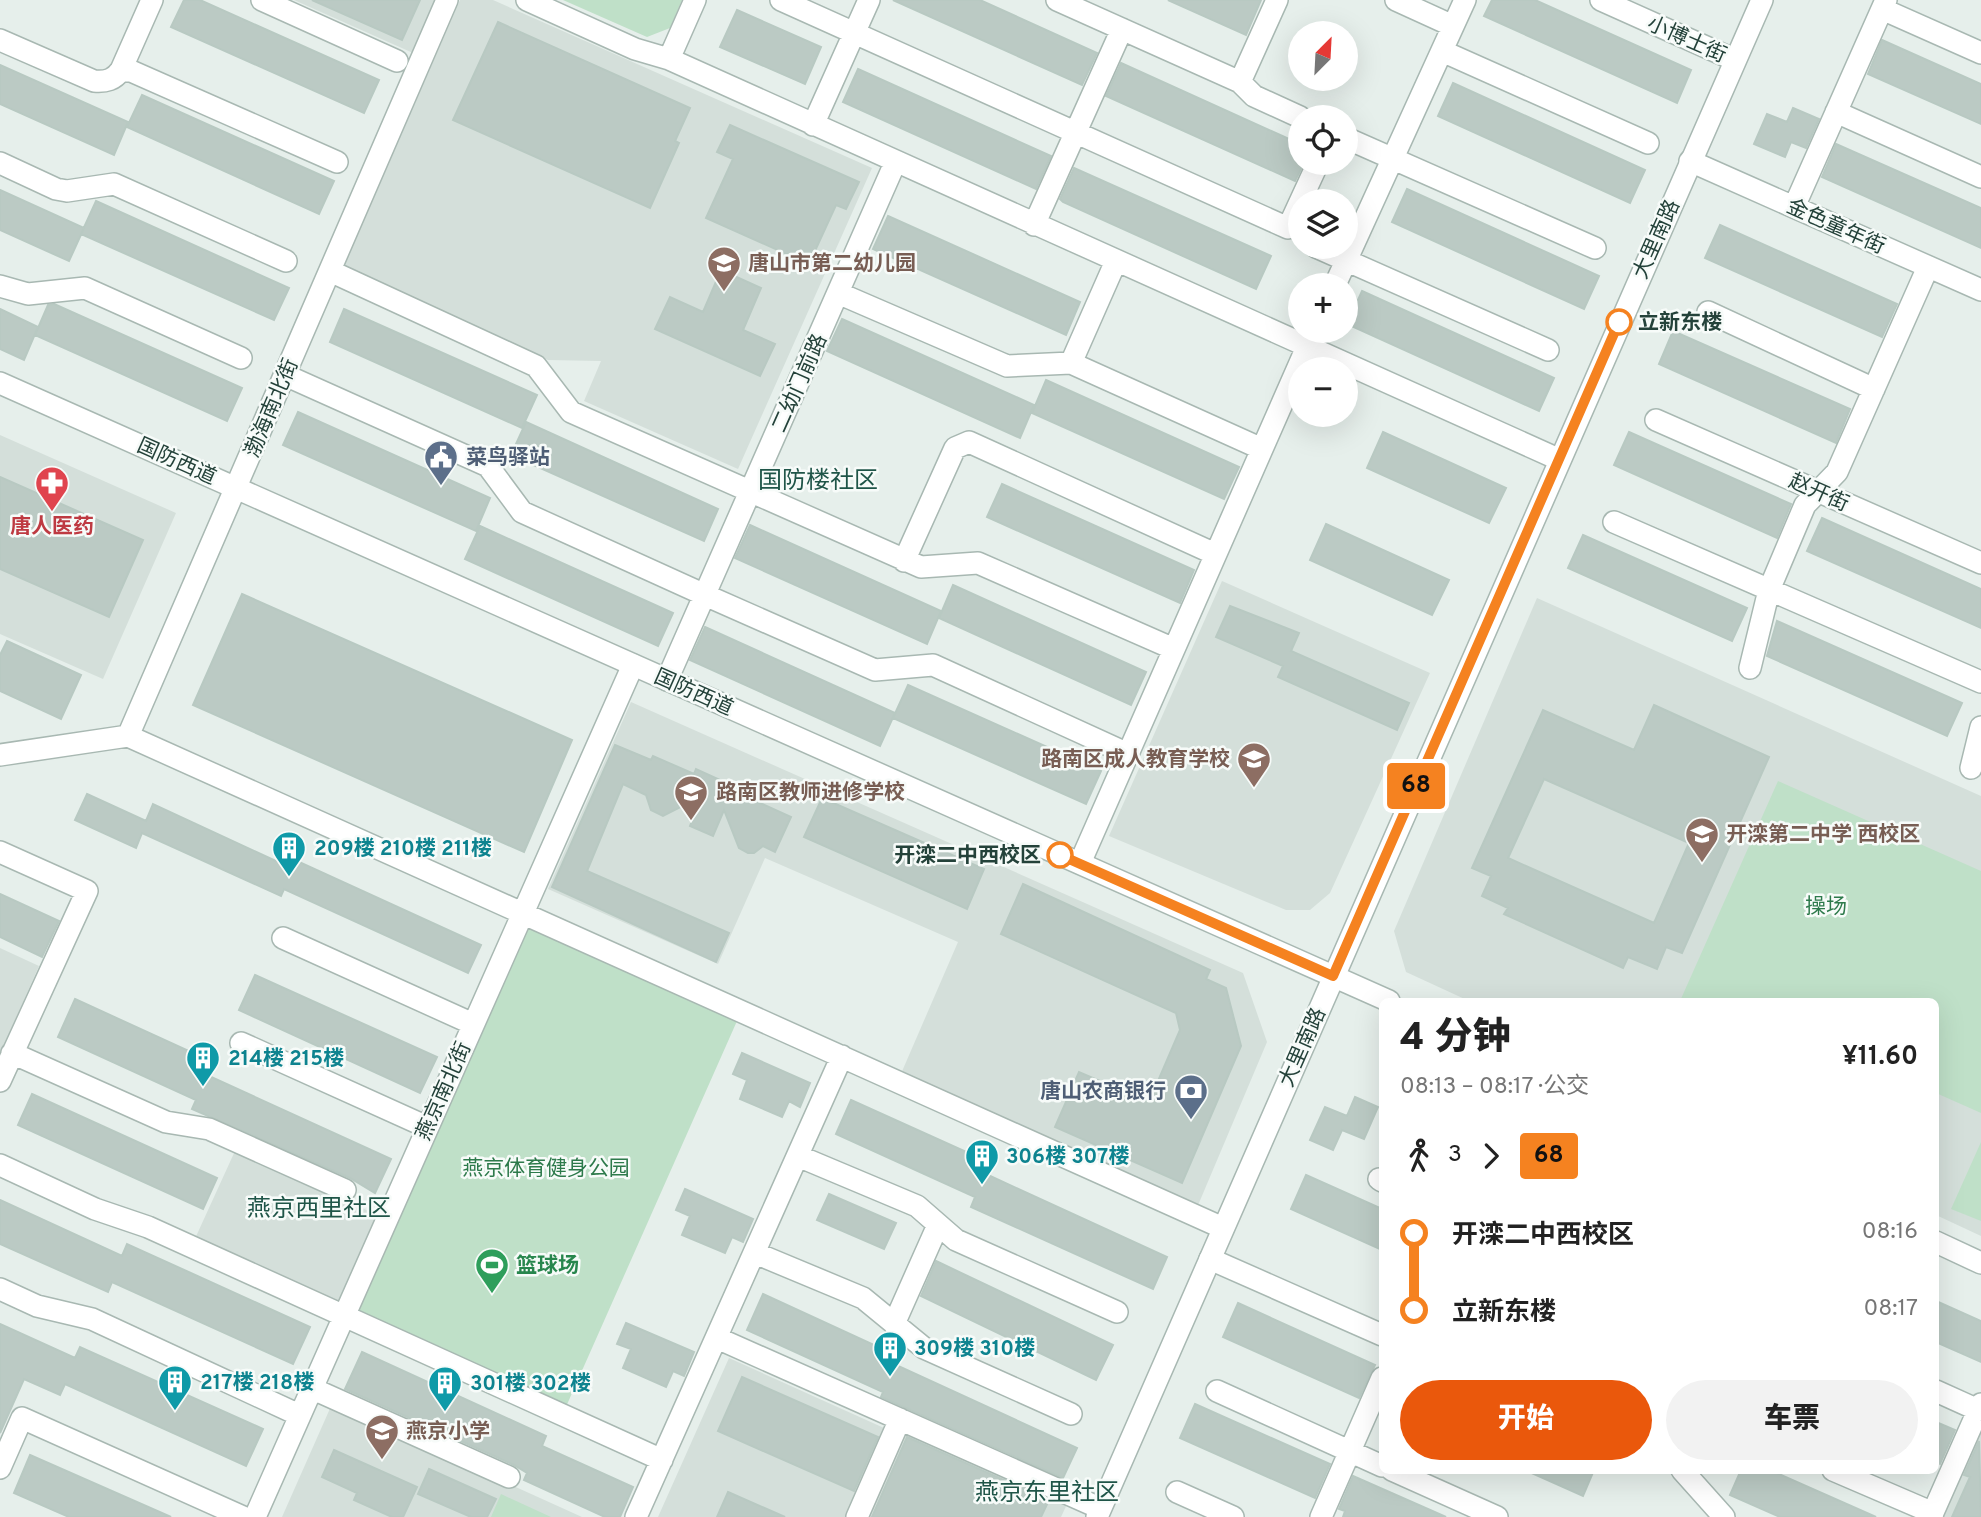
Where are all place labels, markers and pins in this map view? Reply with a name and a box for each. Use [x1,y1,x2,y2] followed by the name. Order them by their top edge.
[705,244,743,293] school or university icon: 唐山市第二幼儿园
[748,251,916,278] place label: 唐山市第二幼儿园
[1606,309,1632,335] marker: 立新东楼
[1638,310,1722,337] place label: 立新东楼
[422,438,460,487] public building icon: 菜鸟驿站
[466,445,550,472] place label: 菜鸟驿站
[33,464,71,513] pharmacy icon: 唐人医药
[10,514,94,541] place label: 唐人医药
[1235,740,1273,789] school or university icon: 路南区成人教育学校
[1041,747,1230,774] place label: 路南区成人教育学校
[672,773,710,822] school or university icon: 路南区教师进修学校
[716,780,905,807] place label: 路南区教师进修学校
[1683,815,1721,864] school or university icon: 开滦第二中学 西校区
[1726,822,1920,849] place label: 开滦第二中学 西校区
[270,829,308,878] building icon: 209楼 210楼 211楼
[314,836,492,863] place label: 209楼 210楼 211楼
[1047,842,1073,868] marker: 开滦二中西校区
[894,843,1041,870] place label: 开滦二中西校区
[184,1039,222,1088] building icon: 214楼 215楼
[228,1046,344,1073] place label: 214楼 215楼
[1172,1072,1210,1121] bank icon: 唐山农商银行
[1040,1079,1166,1106] place label: 唐山农商银行
[963,1137,1001,1186] building icon: 306楼 307楼
[1006,1144,1129,1171] place label: 306楼 307楼
[473,1246,511,1295] sports icon: 篮球场
[516,1253,579,1280] place label: 篮球场
[871,1329,909,1378] building icon: 309楼 310楼
[914,1336,1035,1363] place label: 309楼 310楼
[156,1363,194,1412] building icon: 217楼 218楼
[426,1364,464,1413] building icon: 301楼 302楼
[200,1370,314,1397] place label: 217楼 218楼
[470,1371,591,1398] place label: 301楼 302楼
[363,1412,401,1461] school or university icon: 燕京小学
[406,1419,490,1446] place label: 燕京小学

